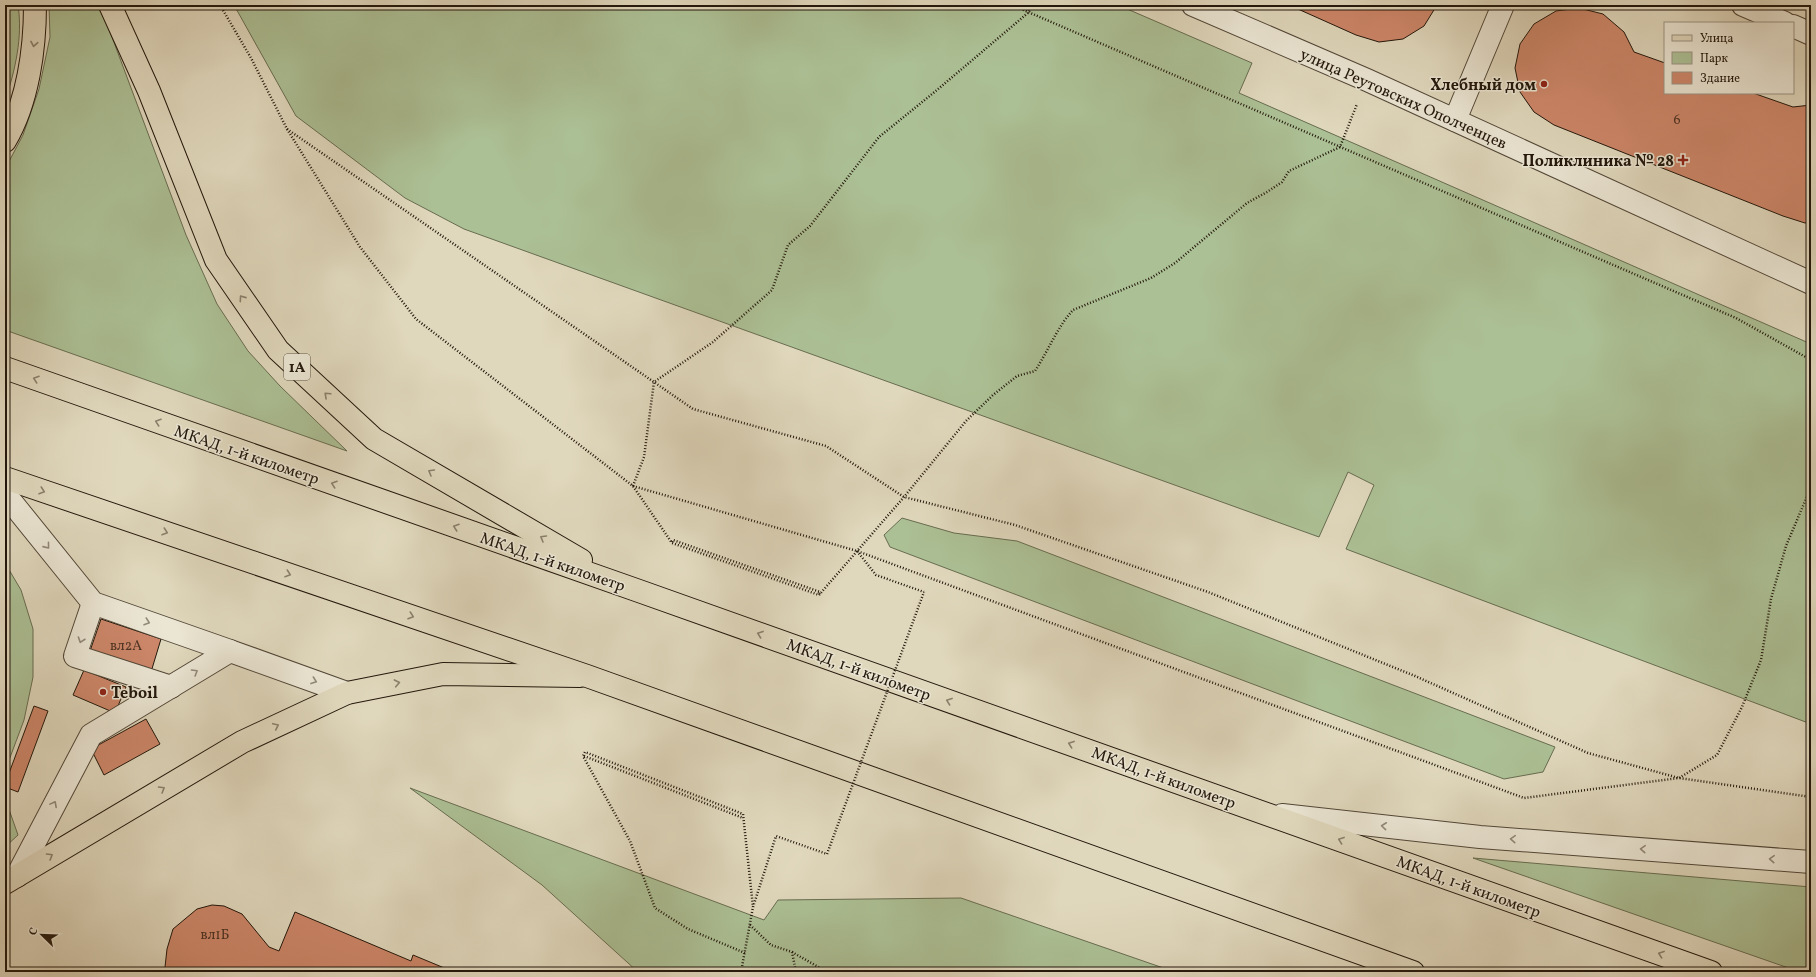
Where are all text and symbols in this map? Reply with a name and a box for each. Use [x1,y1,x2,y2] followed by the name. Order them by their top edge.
[1664,22,1794,94] legend
[1700,31,1733,47] text: Улица
[30,41,38,47] one-way arrow
[1296,44,1510,155] street label: улица Реутовских Ополченцев
[1700,51,1728,67] text: Парк
[1700,71,1740,87] text: Здание
[1430,75,1536,97] place label: Хлебный дом
[1539,79,1549,89] marker: Хлебный дом
[1673,111,1681,130] house number: 6
[1522,151,1674,173] place label: Поликлиника № 28
[1677,154,1689,166] marker: Поликлиника № 28
[239,295,247,302] one-way arrow
[284,354,310,380] road number: 1A
[32,376,39,384] one-way arrow
[324,393,332,400] one-way arrow
[155,419,162,427] one-way arrow
[171,421,322,491] street label: МКАД, 1-й километр
[428,470,435,477] one-way arrow
[330,480,337,489] one-way arrow
[38,486,45,494] one-way arrow
[453,523,460,532] one-way arrow
[161,528,168,536] one-way arrow
[477,528,628,598] street label: МКАД, 1-й километр
[540,536,547,543] one-way arrow
[43,541,50,548] one-way arrow
[284,570,291,578] one-way arrow
[408,611,415,620] one-way arrow
[143,617,150,625] one-way arrow
[757,630,764,639] one-way arrow
[783,635,934,707] street label: МКАД, 1-й километр
[77,636,85,643] one-way arrow
[110,637,142,656] house number: вл2А
[191,670,198,677] one-way arrow
[310,676,317,685] one-way arrow
[394,679,400,687] one-way arrow
[111,683,159,705] place label: Teboil
[98,687,108,697] marker: Teboil
[945,697,952,706] one-way arrow
[271,723,279,731] one-way arrow
[1068,741,1075,749] one-way arrow
[1088,743,1239,815] street label: МКАД, 1-й километр
[158,787,165,794] one-way arrow
[50,801,57,809] one-way arrow
[1381,822,1387,831] one-way arrow
[1510,835,1516,844] one-way arrow
[1338,836,1345,845] one-way arrow
[1639,845,1646,854] one-way arrow
[1393,852,1544,924] street label: МКАД, 1-й километр
[46,853,53,860] one-way arrow
[1769,855,1775,864] one-way arrow
[22,915,62,955] north arrow
[26,925,42,938] text: С
[201,926,229,945] house number: вл1Б
[1658,951,1665,959] one-way arrow

